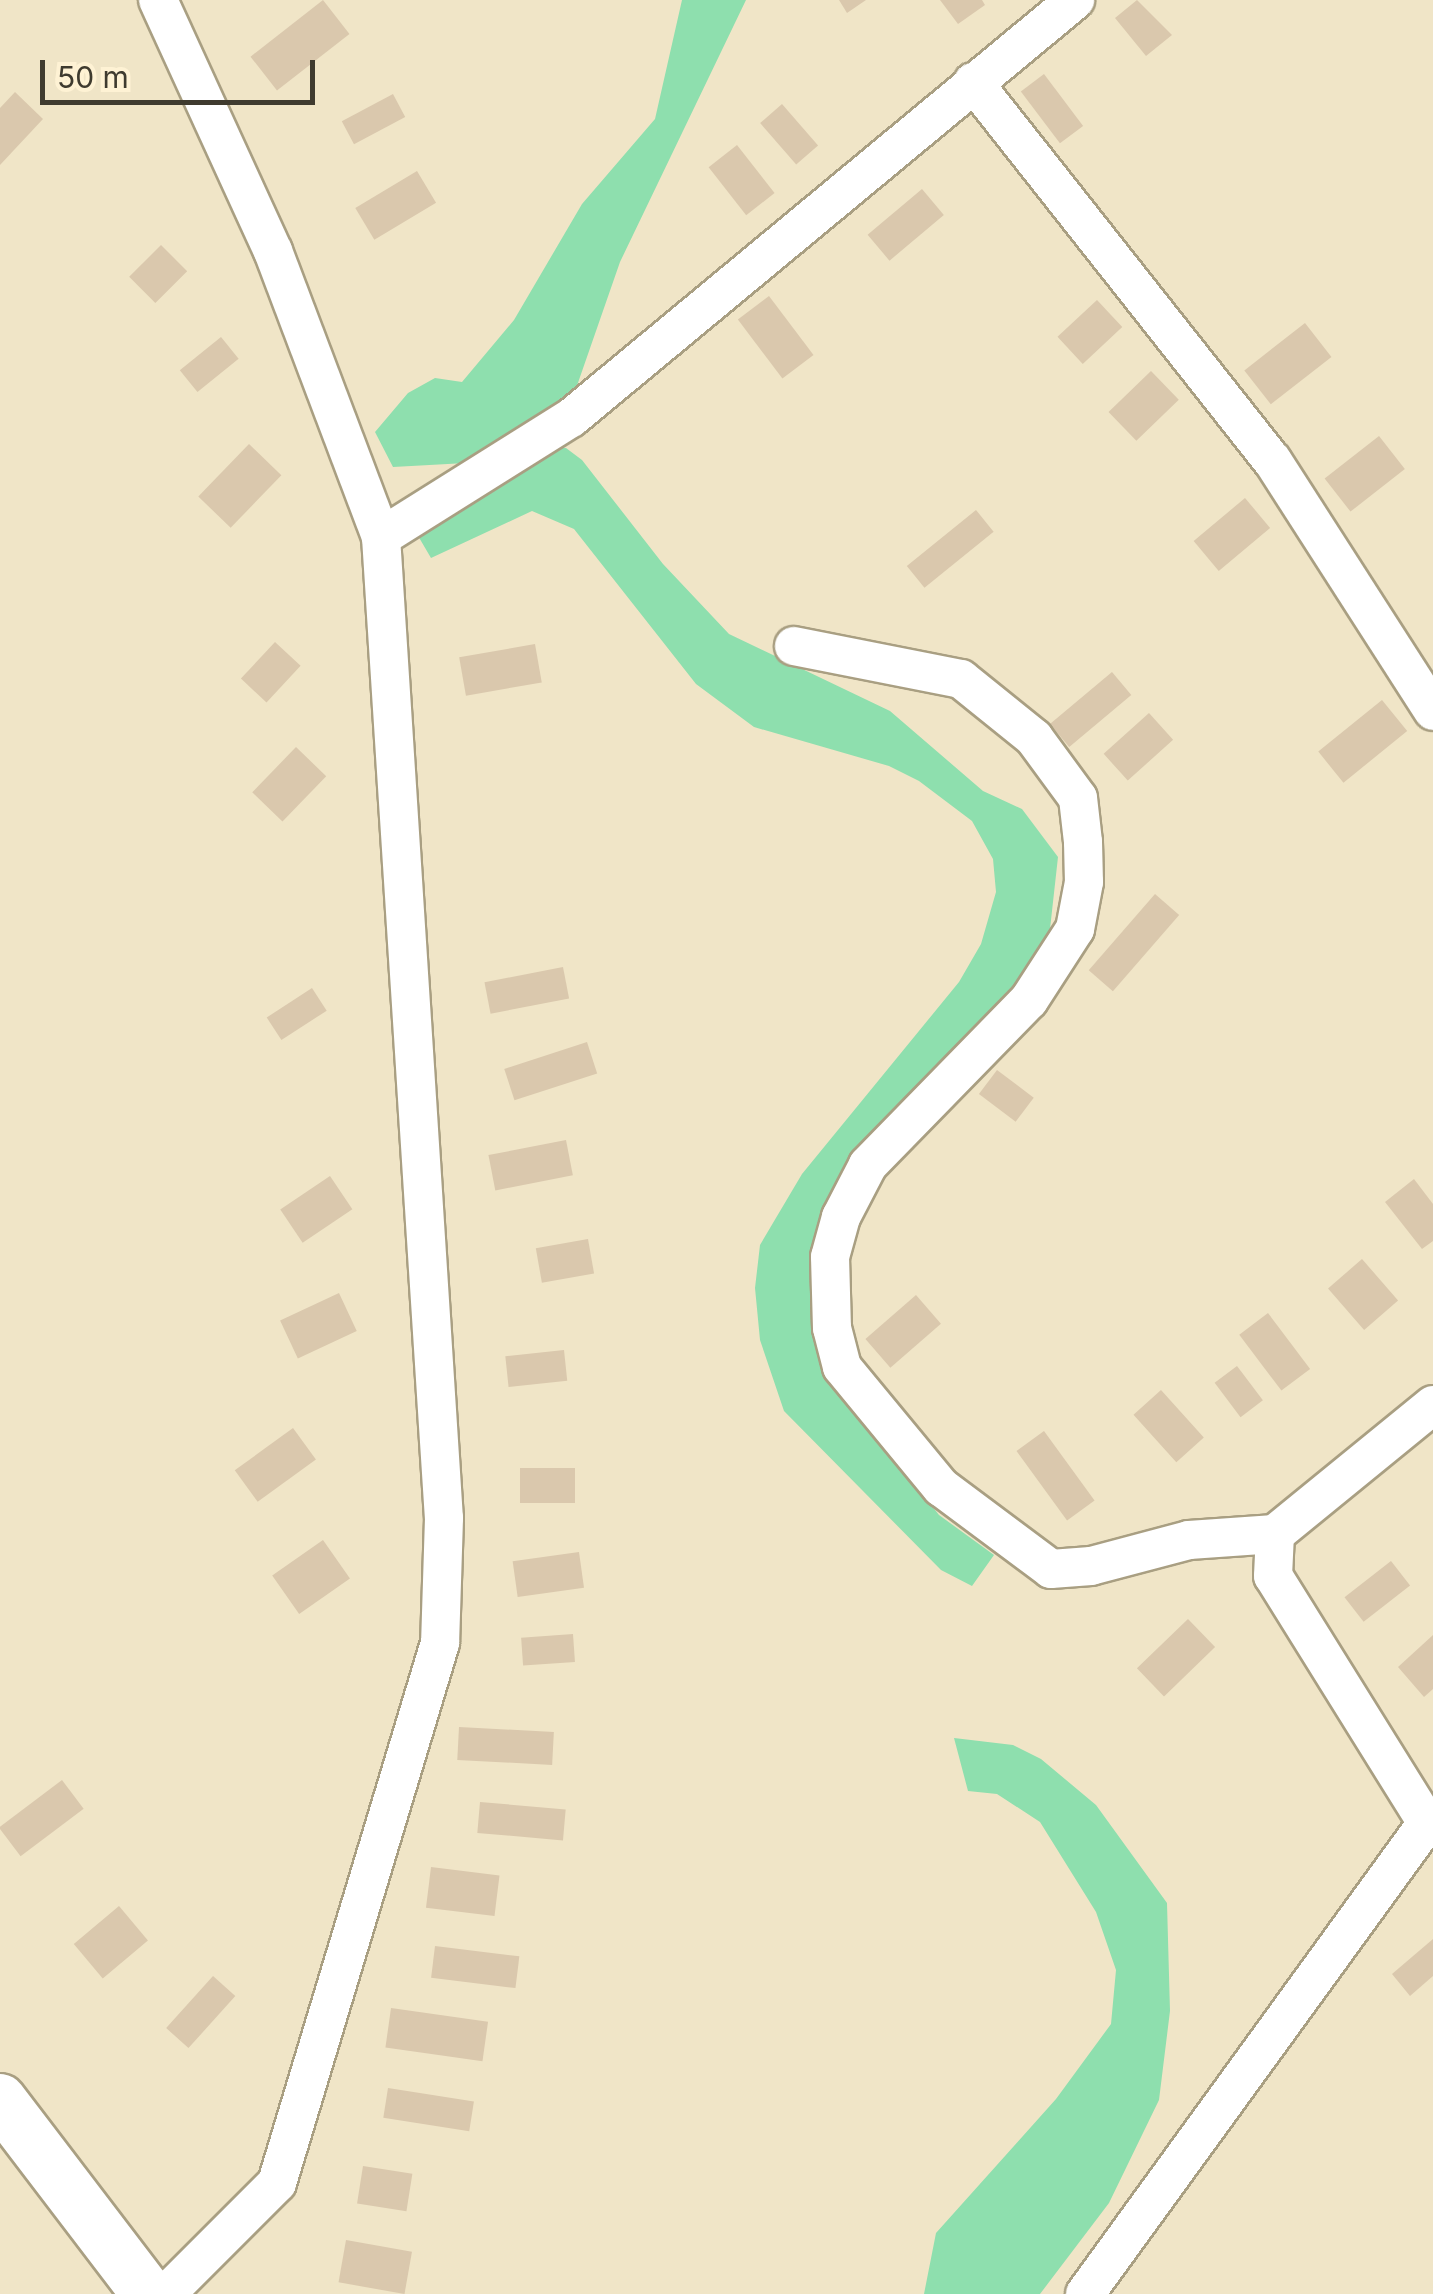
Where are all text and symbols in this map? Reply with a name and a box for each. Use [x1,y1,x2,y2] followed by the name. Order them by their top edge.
[45,40,320,102] scale bar
[57,59,129,95] text: 50 m

